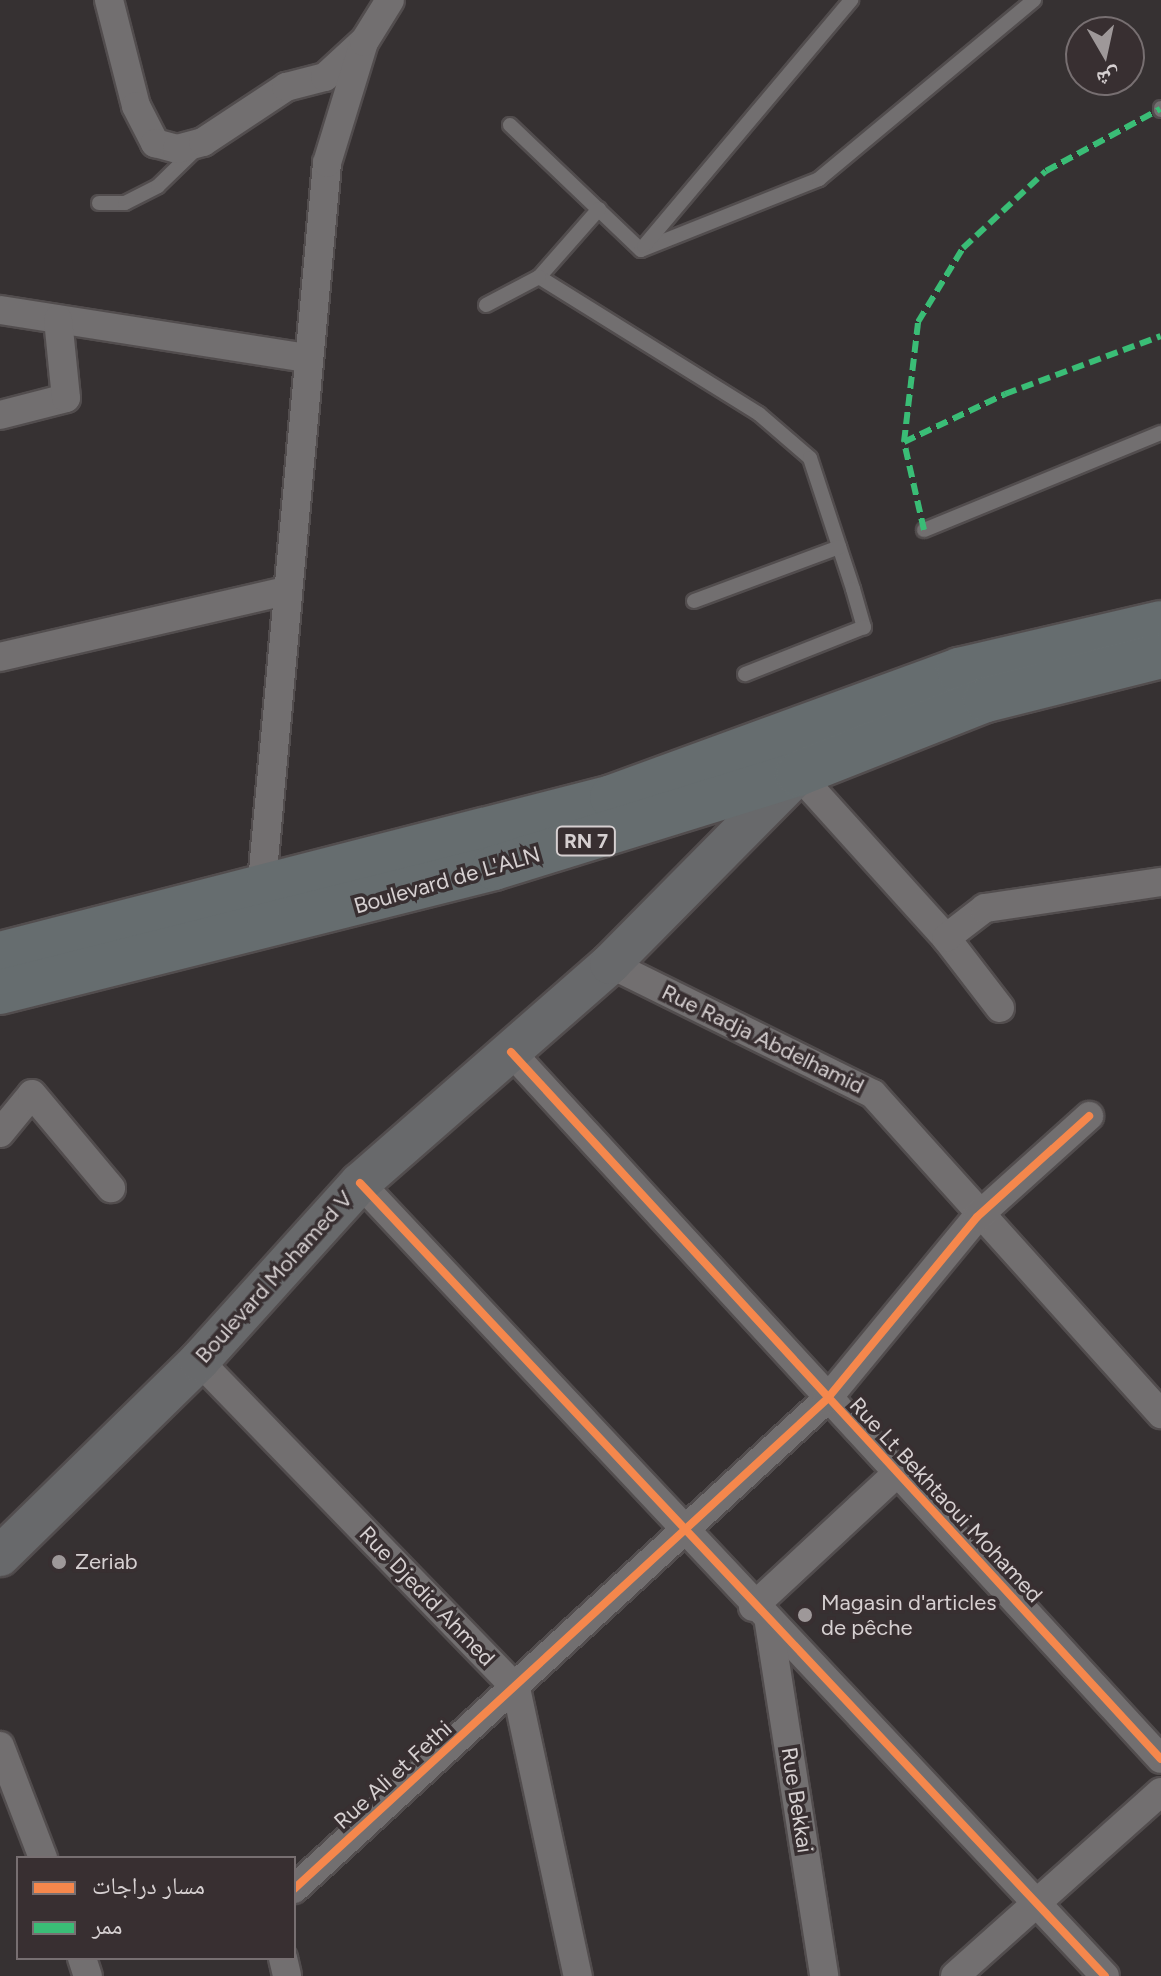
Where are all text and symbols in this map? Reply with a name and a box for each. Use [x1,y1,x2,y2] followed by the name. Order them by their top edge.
[1065,16,1145,96] north arrow
[1095,63,1122,93] text: ش
[554,825,618,857] road number: RN 7
[351,841,543,919] street label: Boulevard de L'ALN
[658,979,868,1099] street label: Rue Radja Abdelhamid
[190,1186,358,1368] street label: Boulevard Mohamed V
[844,1392,1048,1608] street label: Rue Lt Bekhtaoui Mohamed
[354,1521,500,1671] street label: Rue Djedid Ahmed
[75,1549,138,1575] place label: Zeriab
[50,1553,68,1571] marker: Zeriab
[821,1589,996,1640] place label: Magasin d'articles de pêche
[796,1606,814,1624] marker: Magasin d'articles de pêche
[329,1715,457,1835] street label: Rue Ali et Fethi
[776,1745,818,1855] street label: Rue Bekkai
[16,1856,296,1960] legend
[92,1871,205,1900] text: مسار دراجات
[92,1911,123,1940] text: ممر

